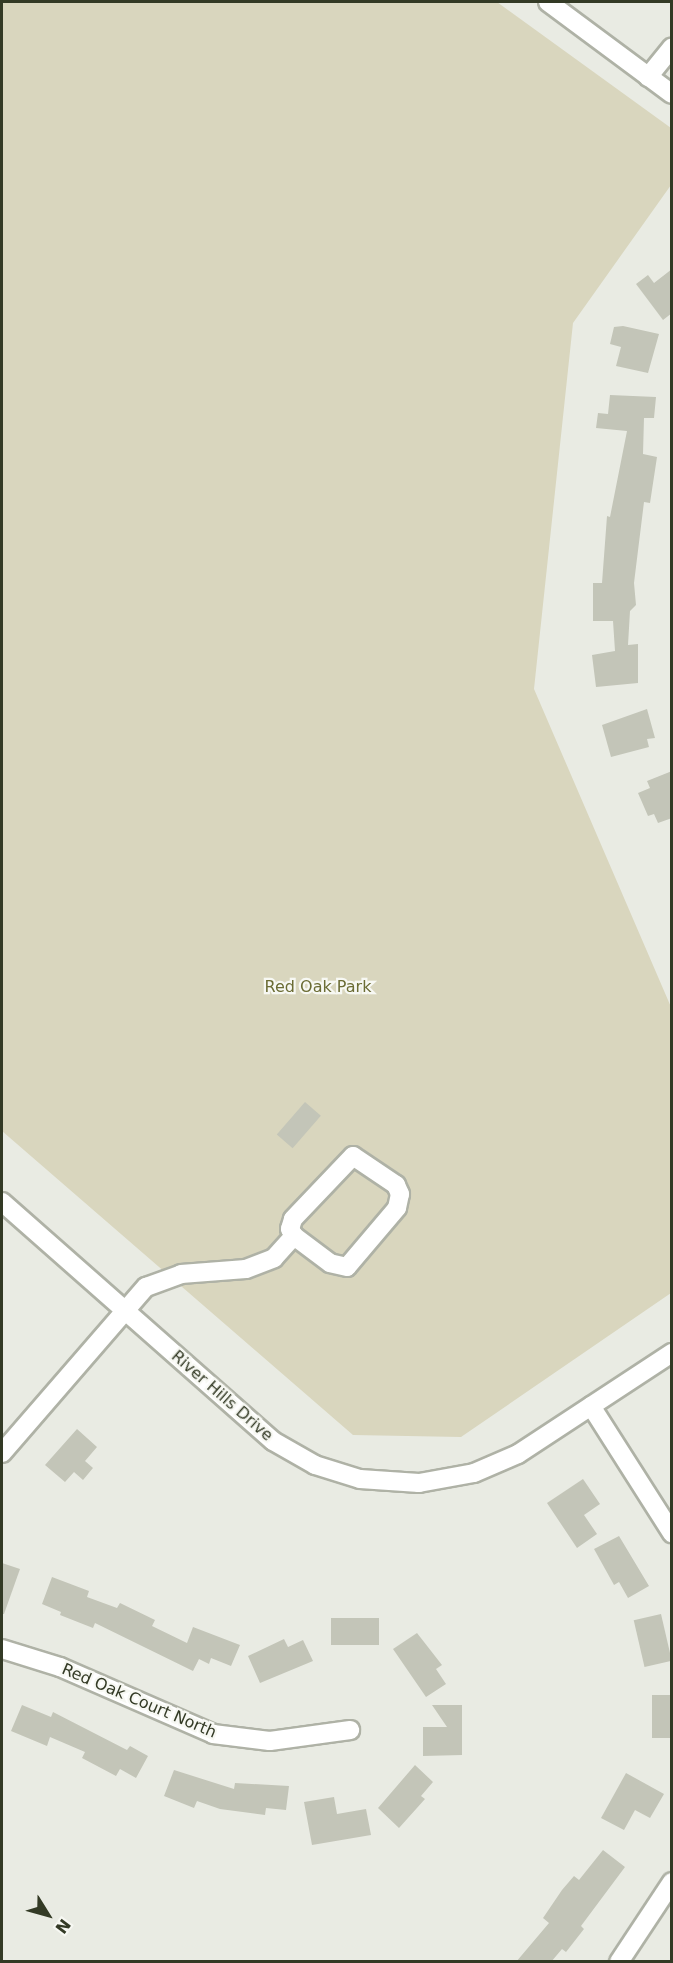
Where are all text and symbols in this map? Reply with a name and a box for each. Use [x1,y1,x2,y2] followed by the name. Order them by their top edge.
[265,977,371,997] park label: Red Oak Park
[167,1347,277,1445] street label: River Hills Drive
[59,1660,219,1742] street label: Red Oak Court North
[18,1885,78,1945] north arrow
[51,1915,74,1937] text: N

